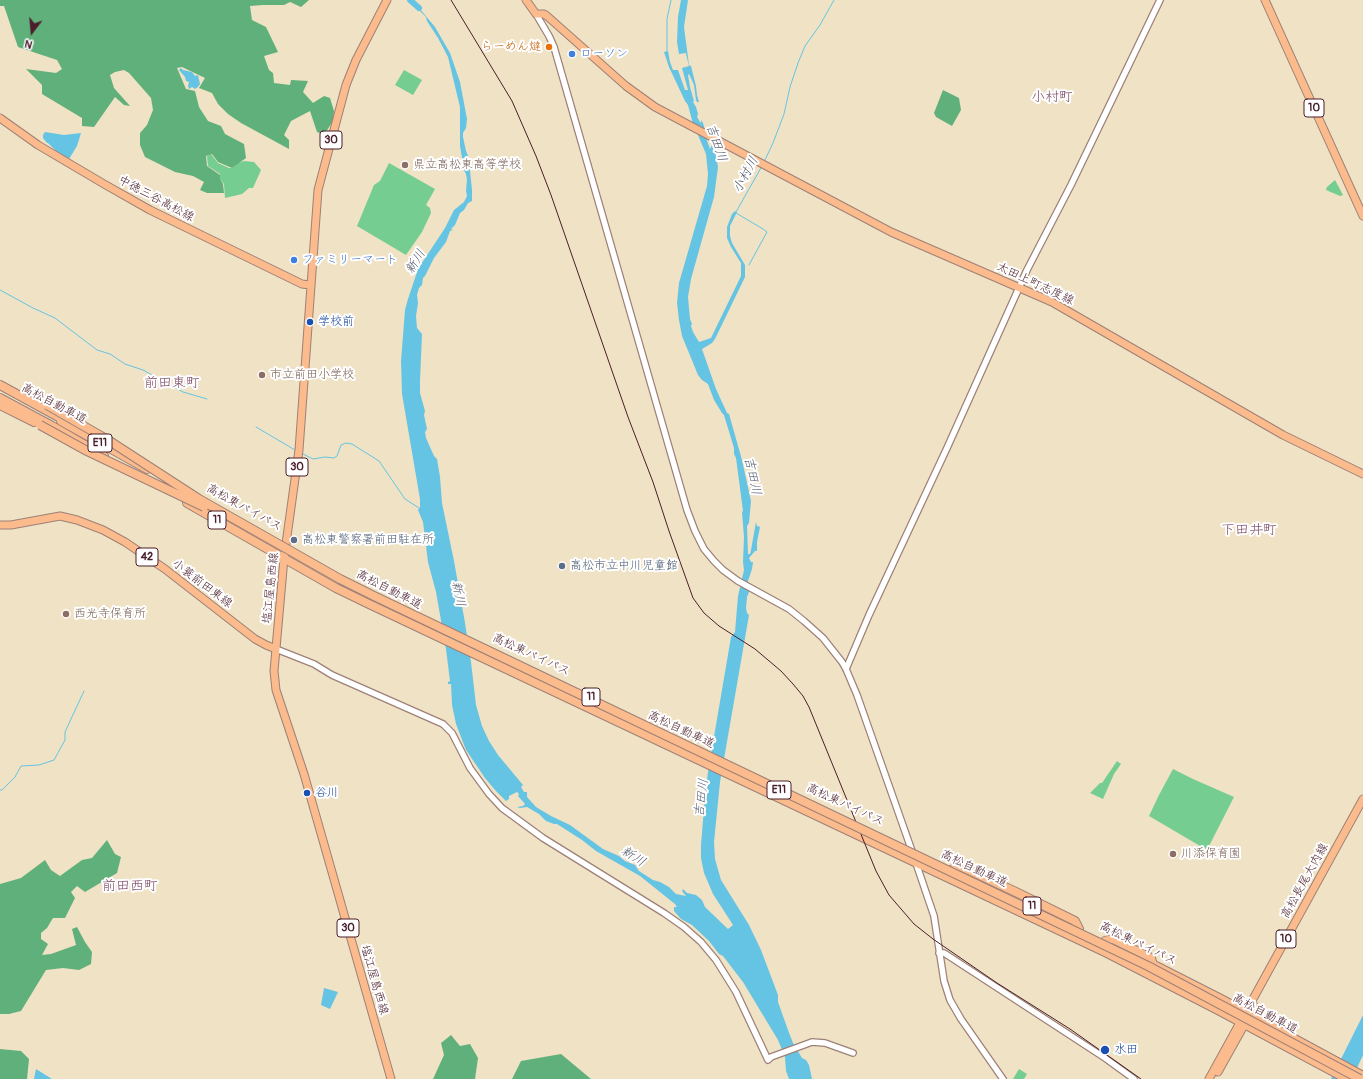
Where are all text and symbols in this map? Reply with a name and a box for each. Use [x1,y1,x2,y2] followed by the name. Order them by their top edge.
[12,12,52,52] north arrow
[23,37,34,51] text: N
[481,40,541,54] place label: らーめん燵
[544,42,554,52] marker: らーめん燵
[580,47,628,61] place label: ローソン
[567,49,577,59] marker: ローソン
[1031,89,1073,105] district label: 小村町
[1304,99,1324,117] road number: 10
[702,122,730,164] water label: 吉田川
[320,131,342,149] road number: 30
[730,154,762,196] water label: 小村川
[413,158,521,172] place label: 県立高松東高等学校
[400,160,410,170] marker: 県立高松東高等学校
[116,173,196,225] street label: 中徳三谷高松線
[403,247,429,277] water label: 新川
[302,253,398,267] place label: ファミリーマート
[289,255,299,265] marker: ファミリーマート
[994,260,1076,308] street label: 太田上町志度線
[318,315,354,329] place label: 学校前
[305,317,315,327] marker: 学校前
[270,368,354,382] place label: 市立前田小学校
[257,370,267,380] marker: 市立前田小学校
[144,375,200,391] district label: 前田東町
[19,381,89,427] street label: 高松自動車道
[88,434,112,452] road number: E11
[740,455,764,497] water label: 吉田川
[286,458,308,476] road number: 30
[204,481,284,535] street label: 高松東バイパス
[208,511,226,529] road number: 11
[1221,522,1277,538] district label: 下田井町
[302,533,434,547] place label: 高松東警察署前田駐在所
[289,535,299,545] marker: 高松東警察署前田駐在所
[136,548,158,566] road number: 42
[260,551,282,625] street label: 塩江屋島西線
[169,557,235,611] street label: 小蓑前田東線
[570,559,678,573] place label: 高松市立中川児童館
[557,561,567,571] marker: 高松市立中川児童館
[354,567,424,613] street label: 高松自動車道
[448,580,468,608] water label: 新川
[74,607,146,621] place label: 西光寺保育所
[61,609,71,619] marker: 西光寺保育所
[490,631,572,679] street label: 高松東バイパス
[582,688,600,706] road number: 11
[645,708,717,752] street label: 高松自動車道
[692,778,712,818] water label: 吉田川
[767,781,791,799] road number: E11
[804,781,886,829] street label: 高松東バイパス
[315,786,339,800] place label: 谷川
[302,788,312,798] marker: 谷川
[1278,841,1332,921] street label: 高松長尾大内線
[618,843,648,871] water label: 新川
[938,847,1010,891] street label: 高松自動車道
[1181,847,1241,861] place label: 川添保育園
[1168,849,1178,859] marker: 川添保育園
[102,878,158,894] district label: 前田西町
[1023,897,1041,915] road number: 11
[337,919,359,937] road number: 30
[1097,919,1179,969] street label: 高松東バイパス
[1276,930,1296,948] road number: 10
[357,943,391,1017] street label: 塩江屋島西線
[1230,991,1300,1037] street label: 高松自動車道
[1114,1043,1138,1057] place label: 水田
[1099,1044,1111,1056] marker: 水田

